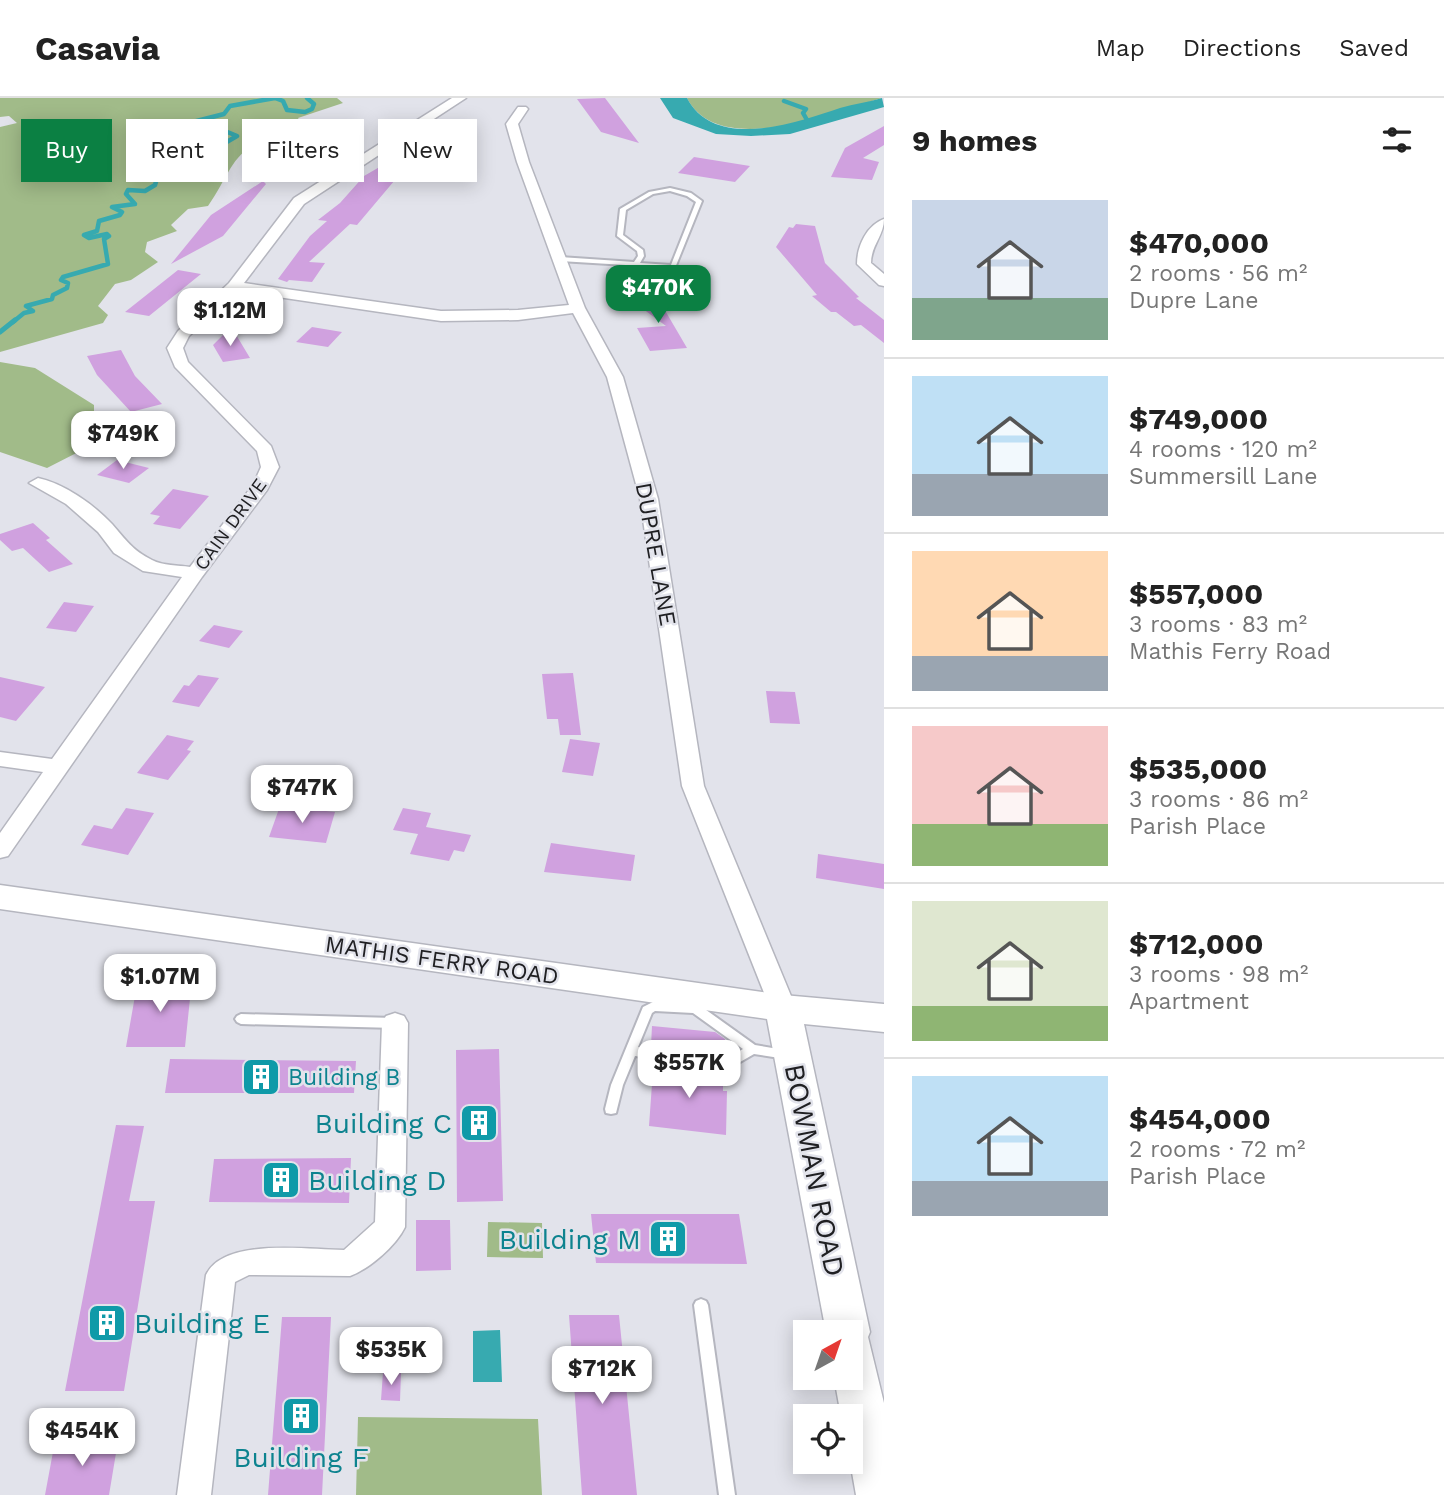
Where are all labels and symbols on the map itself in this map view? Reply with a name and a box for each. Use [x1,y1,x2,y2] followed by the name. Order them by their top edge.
[609,266,707,325] pin: $470K
[173,288,287,348] pin: $1.12M
[74,412,172,471] pin: $749K
[189,474,271,575] street label: CAIN DRIVE
[630,480,681,628] street label: DUPRE LANE
[253,766,351,825] pin: $747K
[324,931,560,990] street label: MATHIS FERRY ROAD
[103,954,217,1014] pin: $1.07M
[640,1040,738,1100] pin: $557K
[240,1056,282,1098] building icon: Building B
[778,1061,851,1279] street label: BOWMAN ROAD
[288,1064,400,1091] place label: Building B
[458,1102,500,1144] building icon: Building C
[314,1107,452,1140] place label: Building C
[260,1159,302,1201] building icon: Building D
[308,1164,447,1197] place label: Building D
[647,1218,689,1260] building icon: Building M
[499,1223,641,1256] place label: Building M
[86,1302,128,1344] building icon: Building E
[134,1307,270,1340] place label: Building E
[793,1320,863,1390] north arrow
[342,1328,440,1387] pin: $535K
[553,1346,651,1406] pin: $712K
[280,1395,322,1437] building icon: Building F
[33,1408,131,1468] pin: $454K
[233,1441,369,1474] place label: Building F

